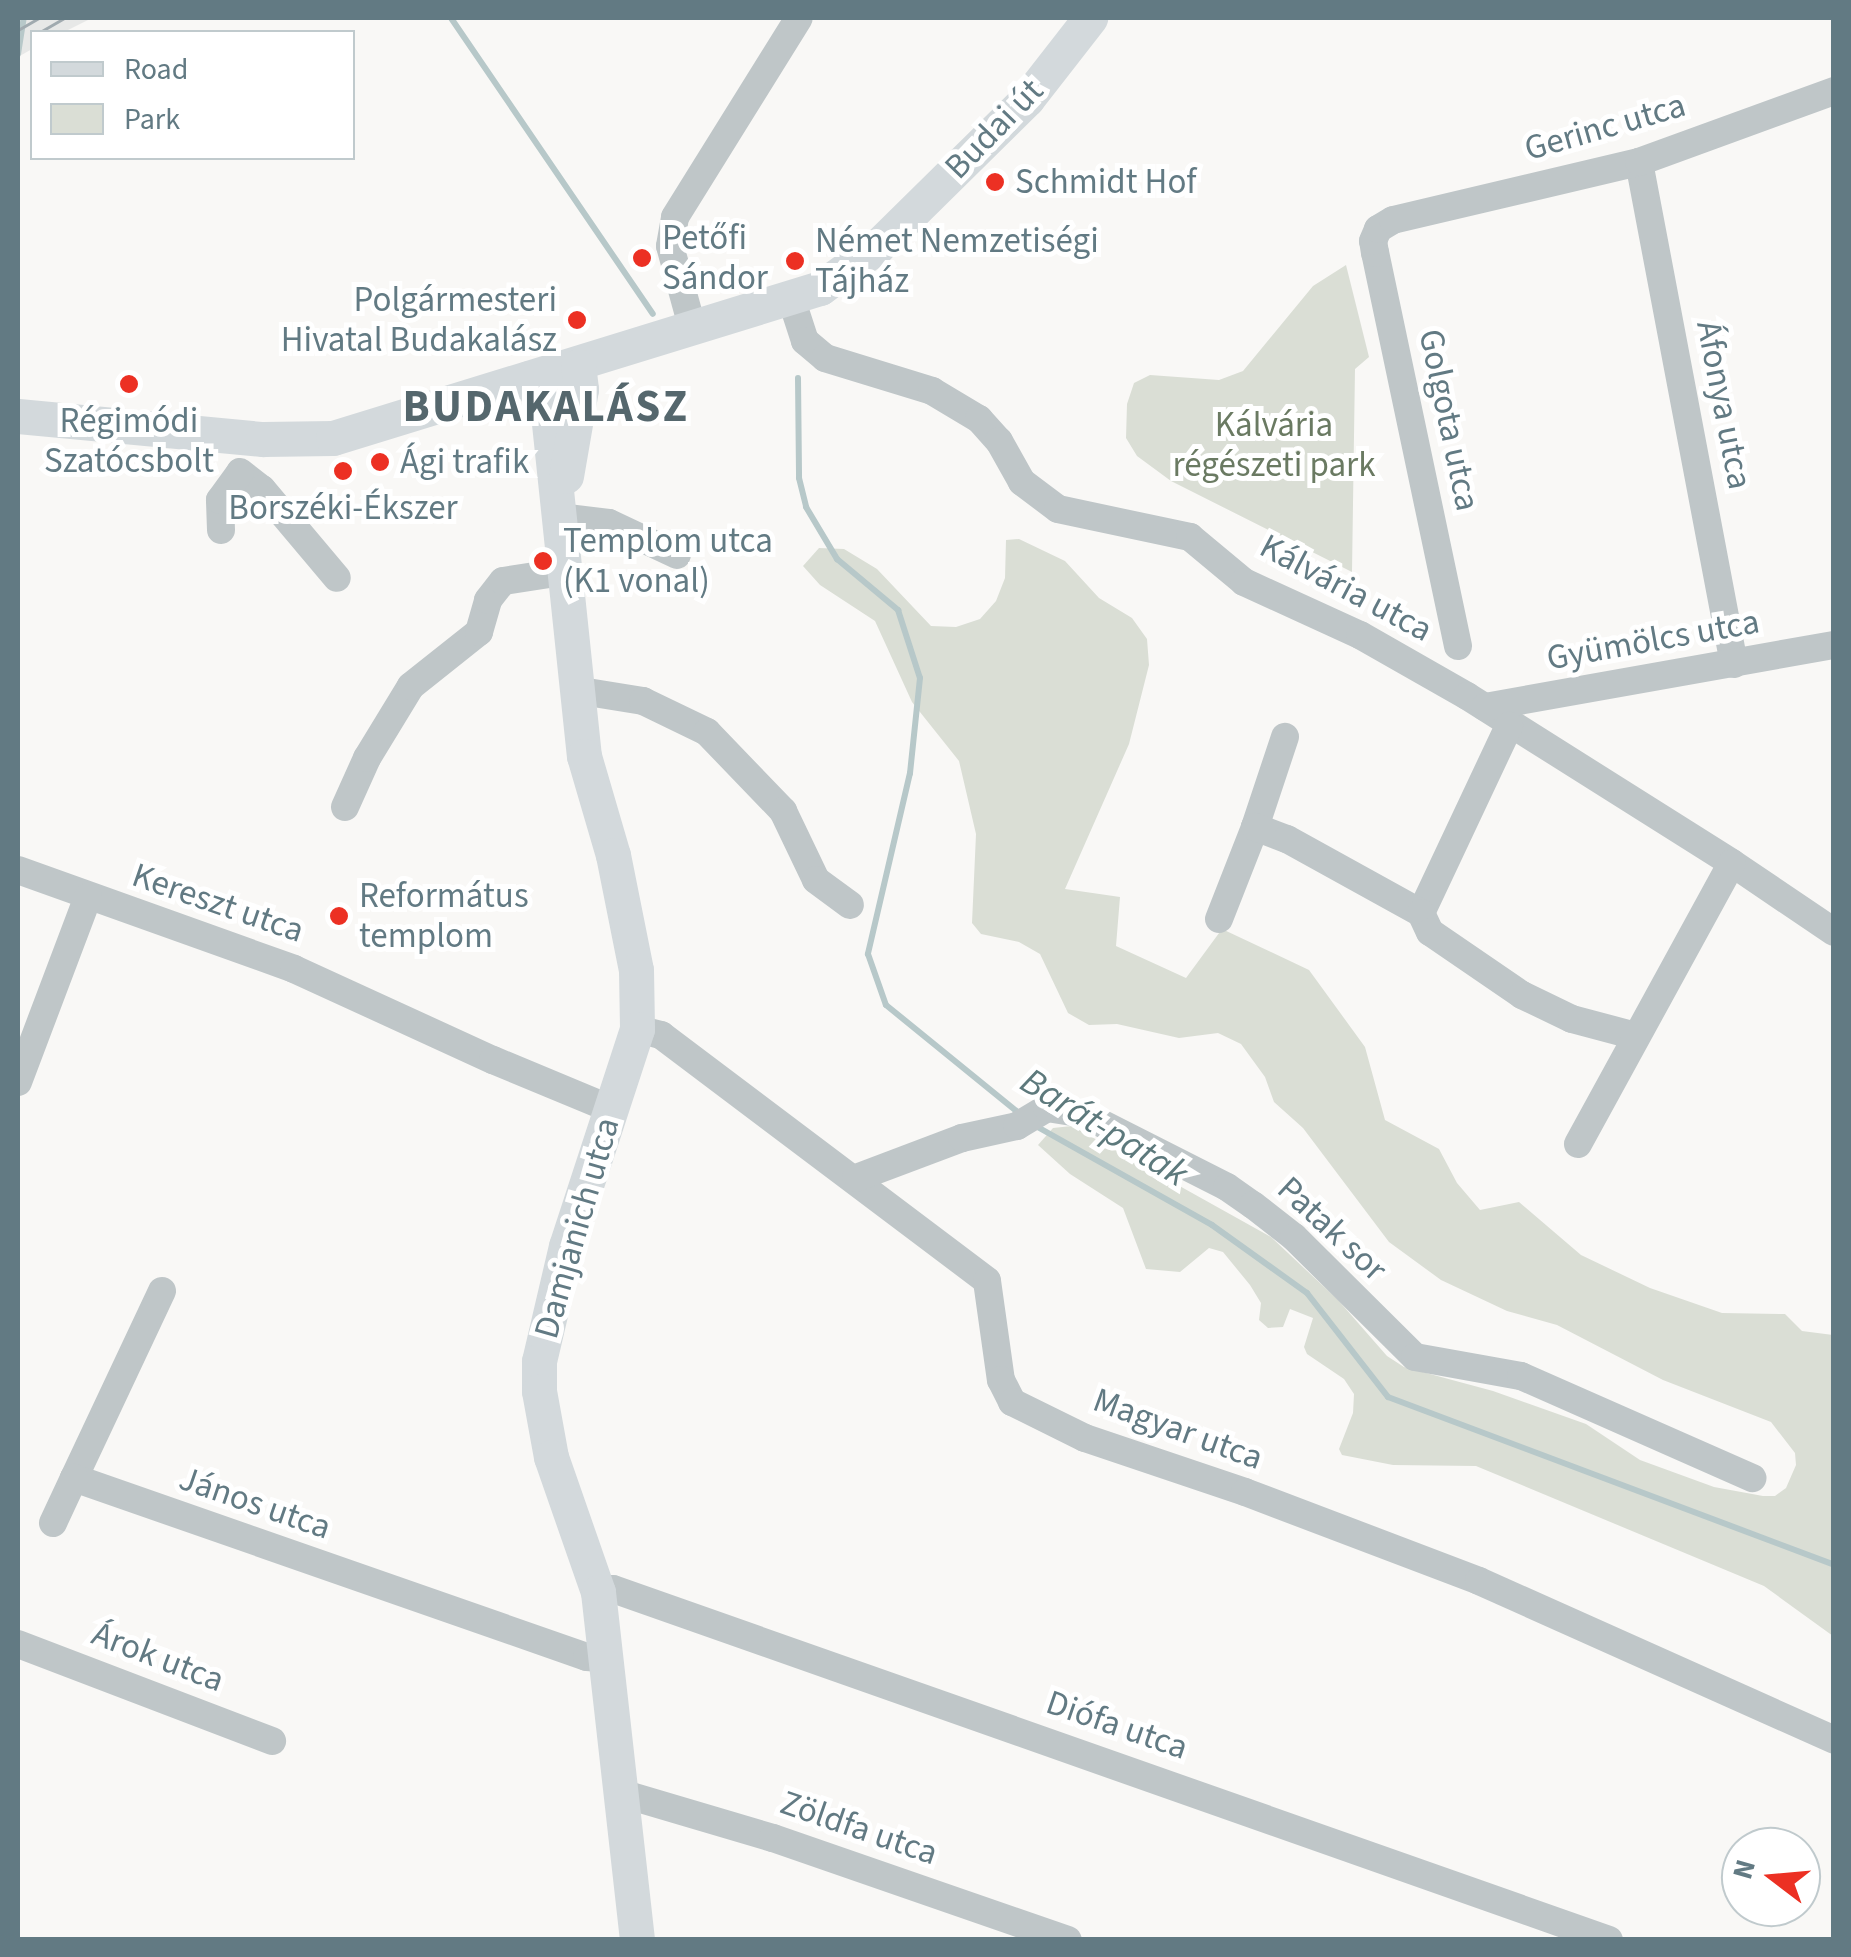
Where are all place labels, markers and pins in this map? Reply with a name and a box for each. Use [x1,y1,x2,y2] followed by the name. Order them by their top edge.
[1015,161,1197,203] place label: Schmidt Hof
[984,171,1006,193] marker: Schmidt Hof
[662,217,768,299] place label: Petőfi Sándor
[815,220,1099,302] place label: Német Nemzetiségi Tájház
[631,247,653,269] marker: Petőfi Sándor
[784,250,806,272] marker: Német Nemzetiségi Tájház
[281,279,557,361] place label: Polgármesteri Hivatal Budakalász
[566,309,588,331] marker: Polgármesteri Hivatal Budakalász
[118,373,140,395] marker: Régimódi Szatócsbolt
[44,400,214,482] place label: Régimódi Szatócsbolt
[400,441,529,483] place label: Ági trafik
[369,451,391,473] marker: Ági trafik
[332,460,354,482] marker: Borszéki-Ékszer
[228,487,458,529] place label: Borszéki-Ékszer
[563,520,773,602] place label: Templom utca (K1 vonal)
[532,550,554,572] marker: Templom utca (K1 vonal)
[359,875,529,957] place label: Református templom
[328,905,350,927] marker: Református templom

